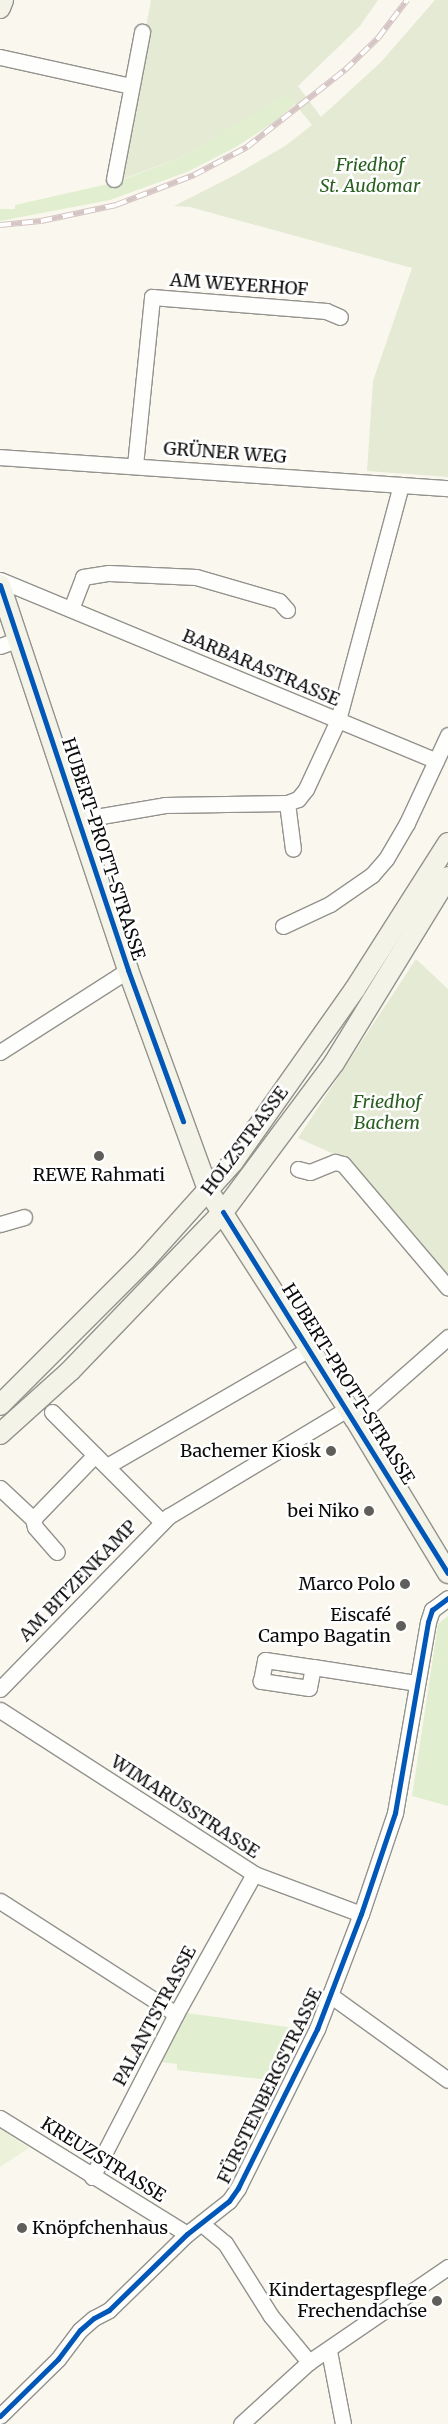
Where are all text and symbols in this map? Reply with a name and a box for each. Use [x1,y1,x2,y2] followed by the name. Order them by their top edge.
[320,155,420,198] park label: Friedhof St. Audomar
[169,269,309,301] street label: AM WEYERHOF
[163,438,287,468] street label: GRÜNER WEG
[179,625,343,711] street label: BARBARASTRASSE
[57,735,149,963] street label: HUBERT-PROTT-STRASSE
[197,1082,293,1200] street label: HOLZSTRASSE
[353,1092,421,1134] park label: Friedhof Bachem
[93,1150,105,1162] marker: REWE Rahmati
[33,1164,165,1186] place label: REWE Rahmati
[277,1280,419,1488] street label: HUBERT-PROTT-STRASSE
[180,1440,321,1462] place label: Bachemer Kiosk
[325,1445,337,1457] marker: Bachemer Kiosk
[287,1500,359,1522] place label: bei Niko
[363,1505,375,1517] marker: bei Niko
[15,1516,141,1646] street label: AM BITZENKAMP
[299,1573,395,1595] place label: Marco Polo
[399,1578,411,1590] marker: Marco Polo
[258,1605,391,1648] place label: Eiscafé Campo Bagatin
[395,1620,407,1632] marker: Eiscafé Campo Bagatin
[107,1751,263,1863] street label: WIMARUSSTRASSE
[109,1942,201,2090] street label: PALANTSTRASSE
[213,1985,327,2187] street label: FÜRSTENBERGSTRASSE
[37,2113,169,2207] street label: KREUZSTRASSE
[32,2217,168,2239] place label: Knöpfchenhaus
[16,2222,28,2234] marker: Knöpfchenhaus
[269,2280,427,2322] place label: Kindertagespflege Frechendachse
[431,2295,443,2307] marker: Kindertagespflege Frechendachse

